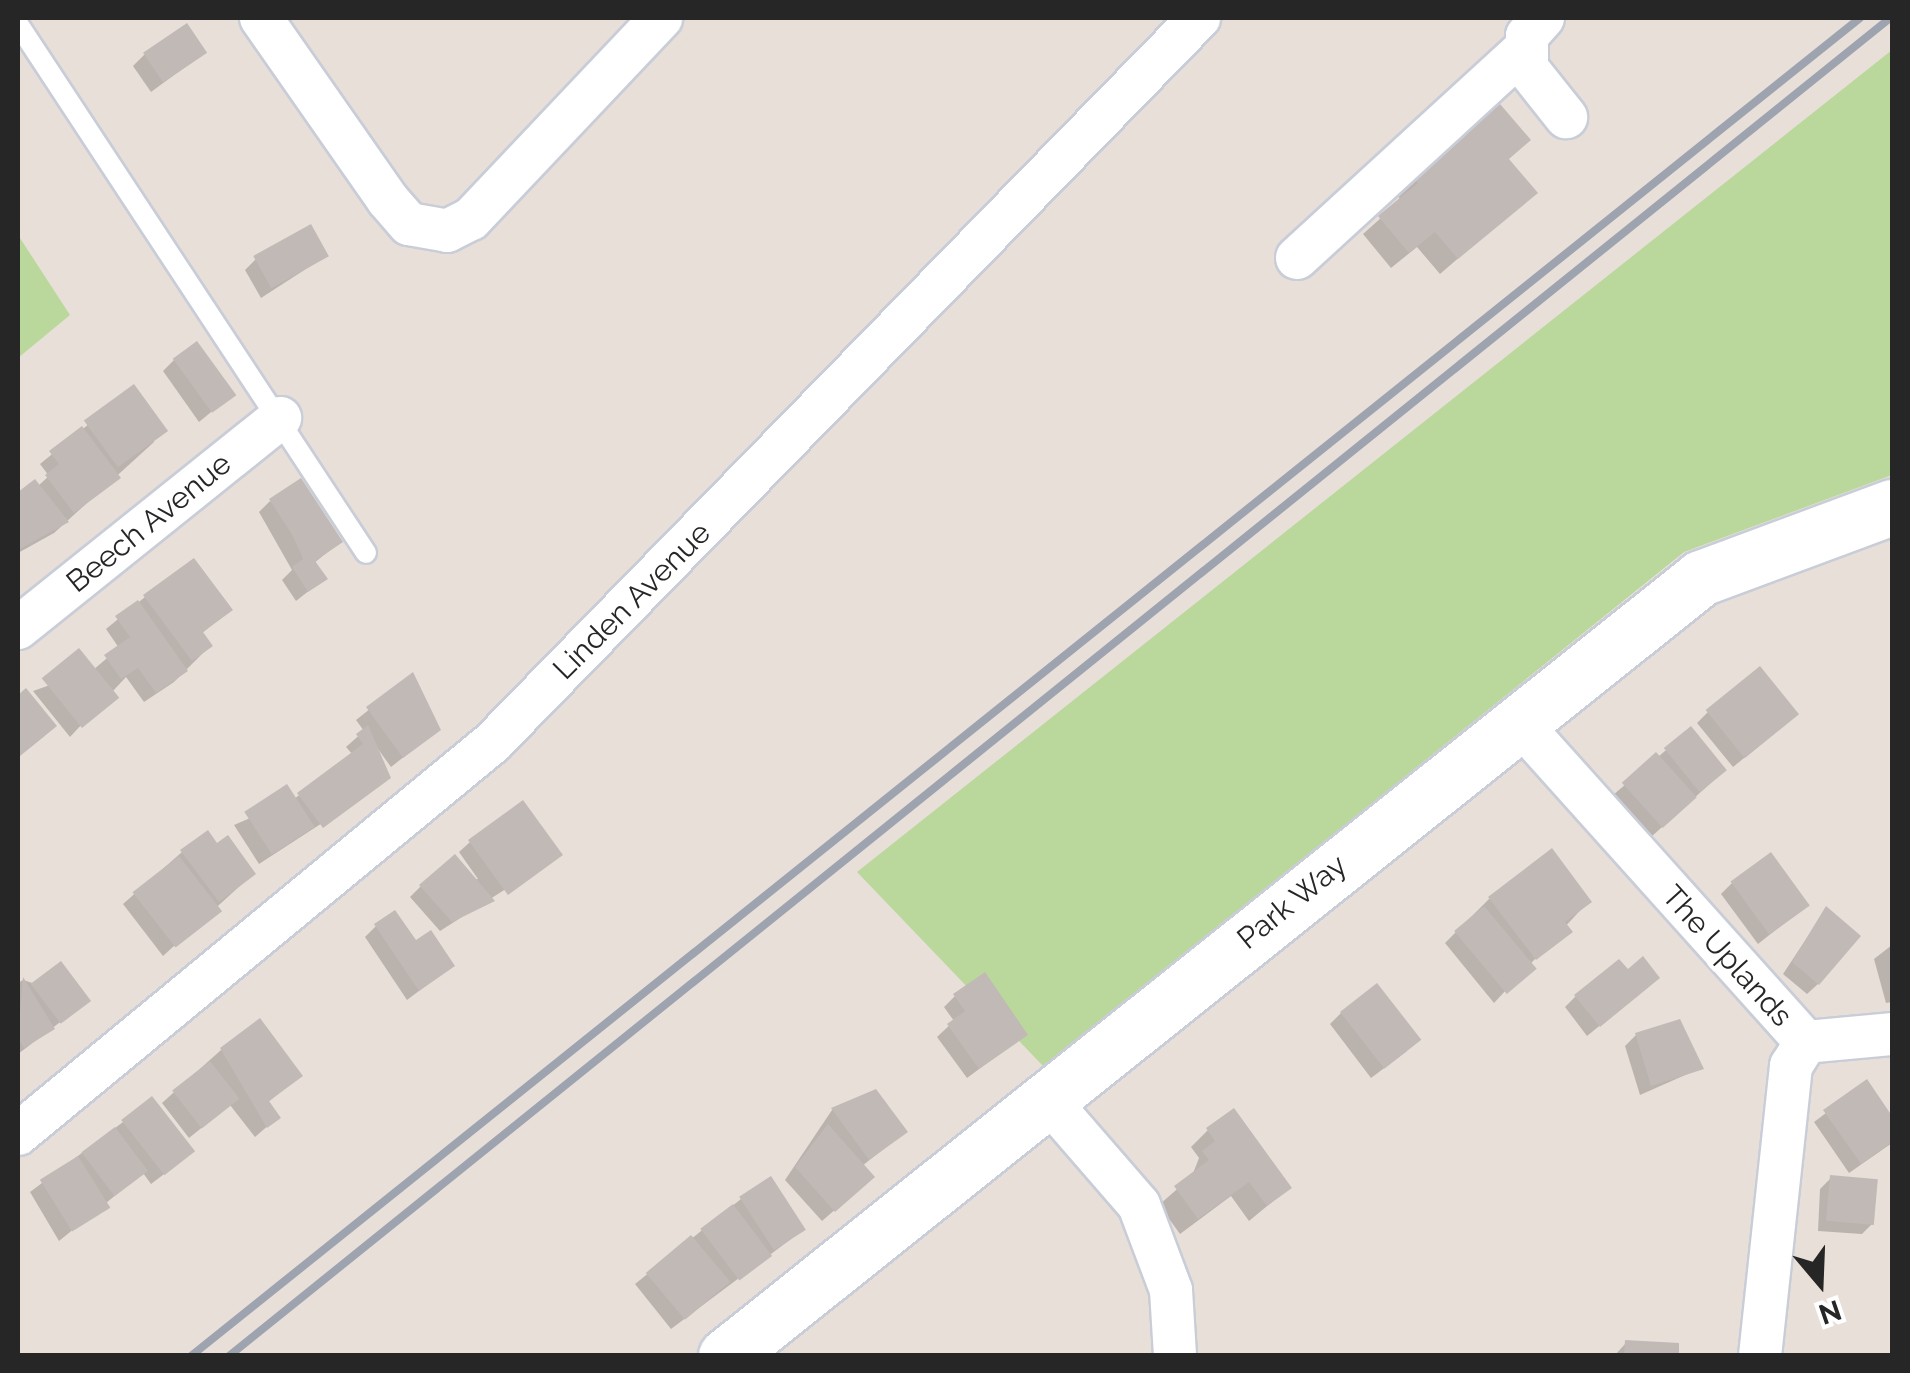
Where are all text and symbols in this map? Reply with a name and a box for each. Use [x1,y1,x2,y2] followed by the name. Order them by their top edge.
[59,445,239,601] street label: Beech Avenue
[546,515,718,687] street label: Linden Avenue
[1230,847,1354,957] street label: Park Way
[1654,878,1800,1034] street label: The Uplands
[1770,1233,1870,1333] north arrow
[1814,1293,1845,1331] text: N

